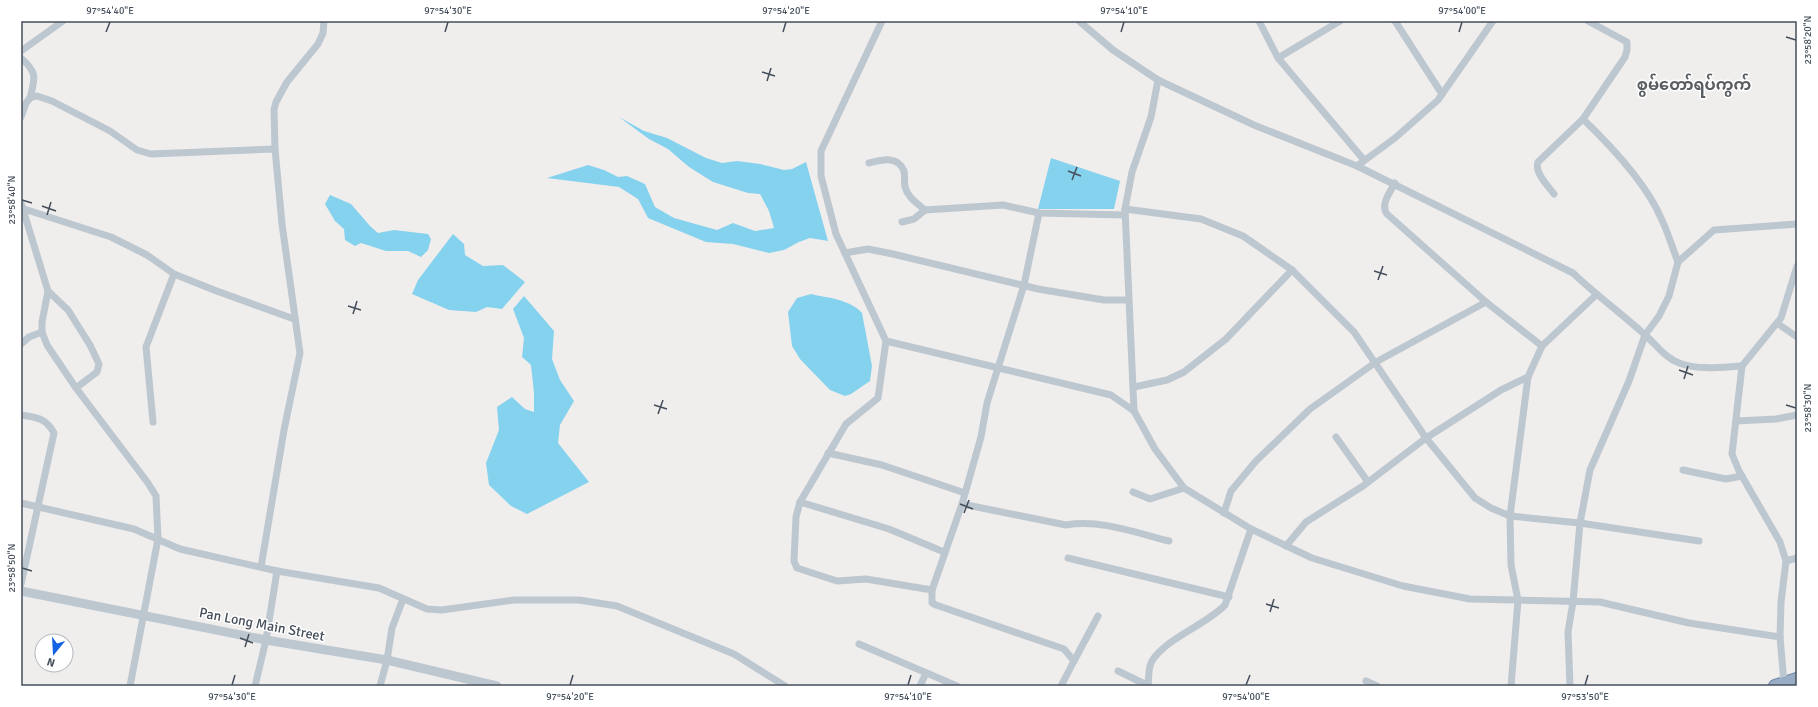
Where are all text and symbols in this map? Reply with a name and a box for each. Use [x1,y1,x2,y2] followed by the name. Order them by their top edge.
[86,5,134,17] text: 97°54'40"E
[424,5,472,17] text: 97°54'30"E
[762,5,810,17] text: 97°54'20"E
[1100,5,1148,17] text: 97°54'10"E
[1438,5,1486,17] text: 97°54'00"E
[1802,16,1814,64] text: 23°58'20"N
[1637,73,1752,98] district label: စွမ်တော်ရပ်ကွက်
[6,176,18,224] text: 23°58'40"N
[1802,384,1814,432] text: 23°58'30"N
[6,544,18,592] text: 23°58'50"N
[198,604,326,645] street label: Pan Long Main Street
[34,633,74,673] north arrow
[45,655,57,669] text: N
[208,691,256,703] text: 97°54'30"E
[546,691,594,703] text: 97°54'20"E
[884,691,932,703] text: 97°54'10"E
[1222,691,1270,703] text: 97°54'00"E
[1561,691,1609,703] text: 97°53'50"E

